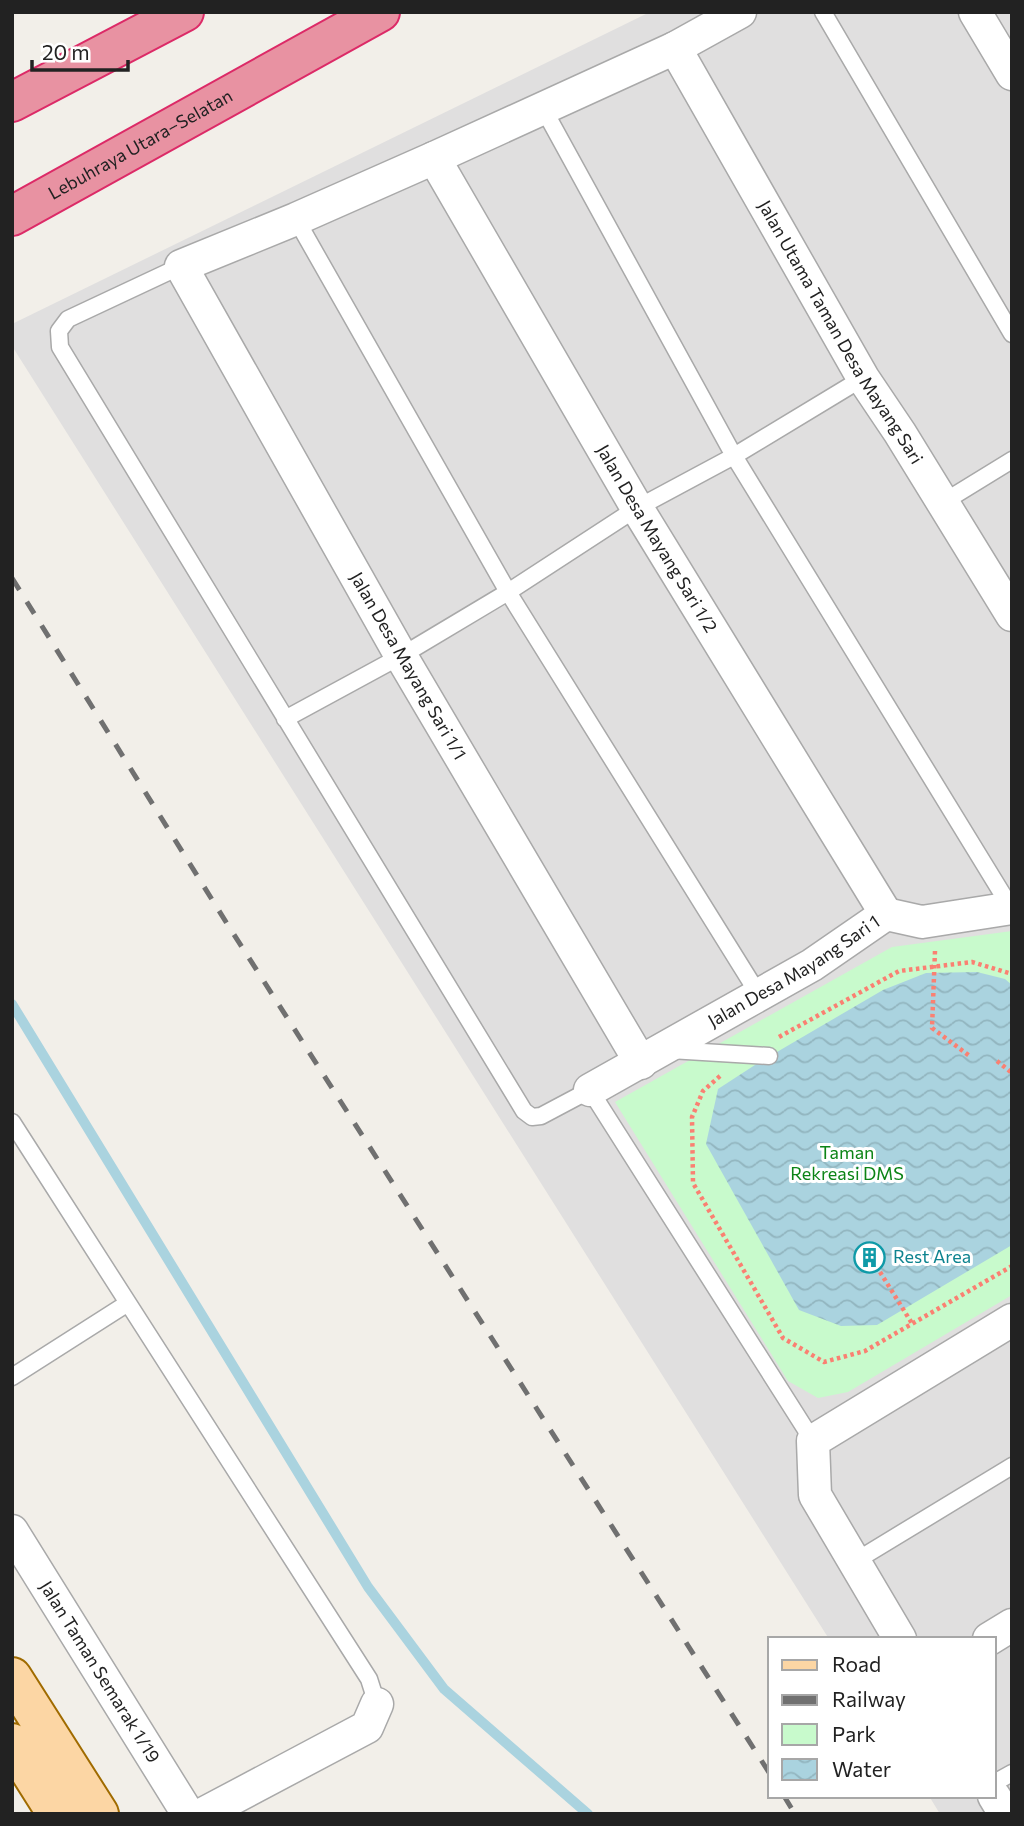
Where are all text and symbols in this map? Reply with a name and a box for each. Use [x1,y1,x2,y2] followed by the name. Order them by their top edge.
[32,28,128,72] scale bar
[42,39,90,64] text: 20 m
[44,84,236,204] street label: Lebuhraya Utara–Selatan
[754,196,928,468] street label: Jalan Utama Taman Desa Mayang Sari
[593,440,723,636] street label: Jalan Desa Mayang Sari 1/2
[346,568,472,763] street label: Jalan Desa Mayang Sari 1/1
[704,910,884,1031] street label: Jalan Desa Mayang Sari 1
[790,1141,904,1184] park label: Taman Rekreasi DMS
[853,1240,887,1274] building icon: Rest Area
[893,1245,971,1267] place label: Rest Area
[36,1576,165,1766] street label: Jalan Taman Semarak 1/19
[768,1637,996,1798] legend
[832,1651,881,1676] text: Road
[832,1686,906,1711] text: Railway
[832,1721,876,1746] text: Park
[832,1756,891,1781] text: Water

